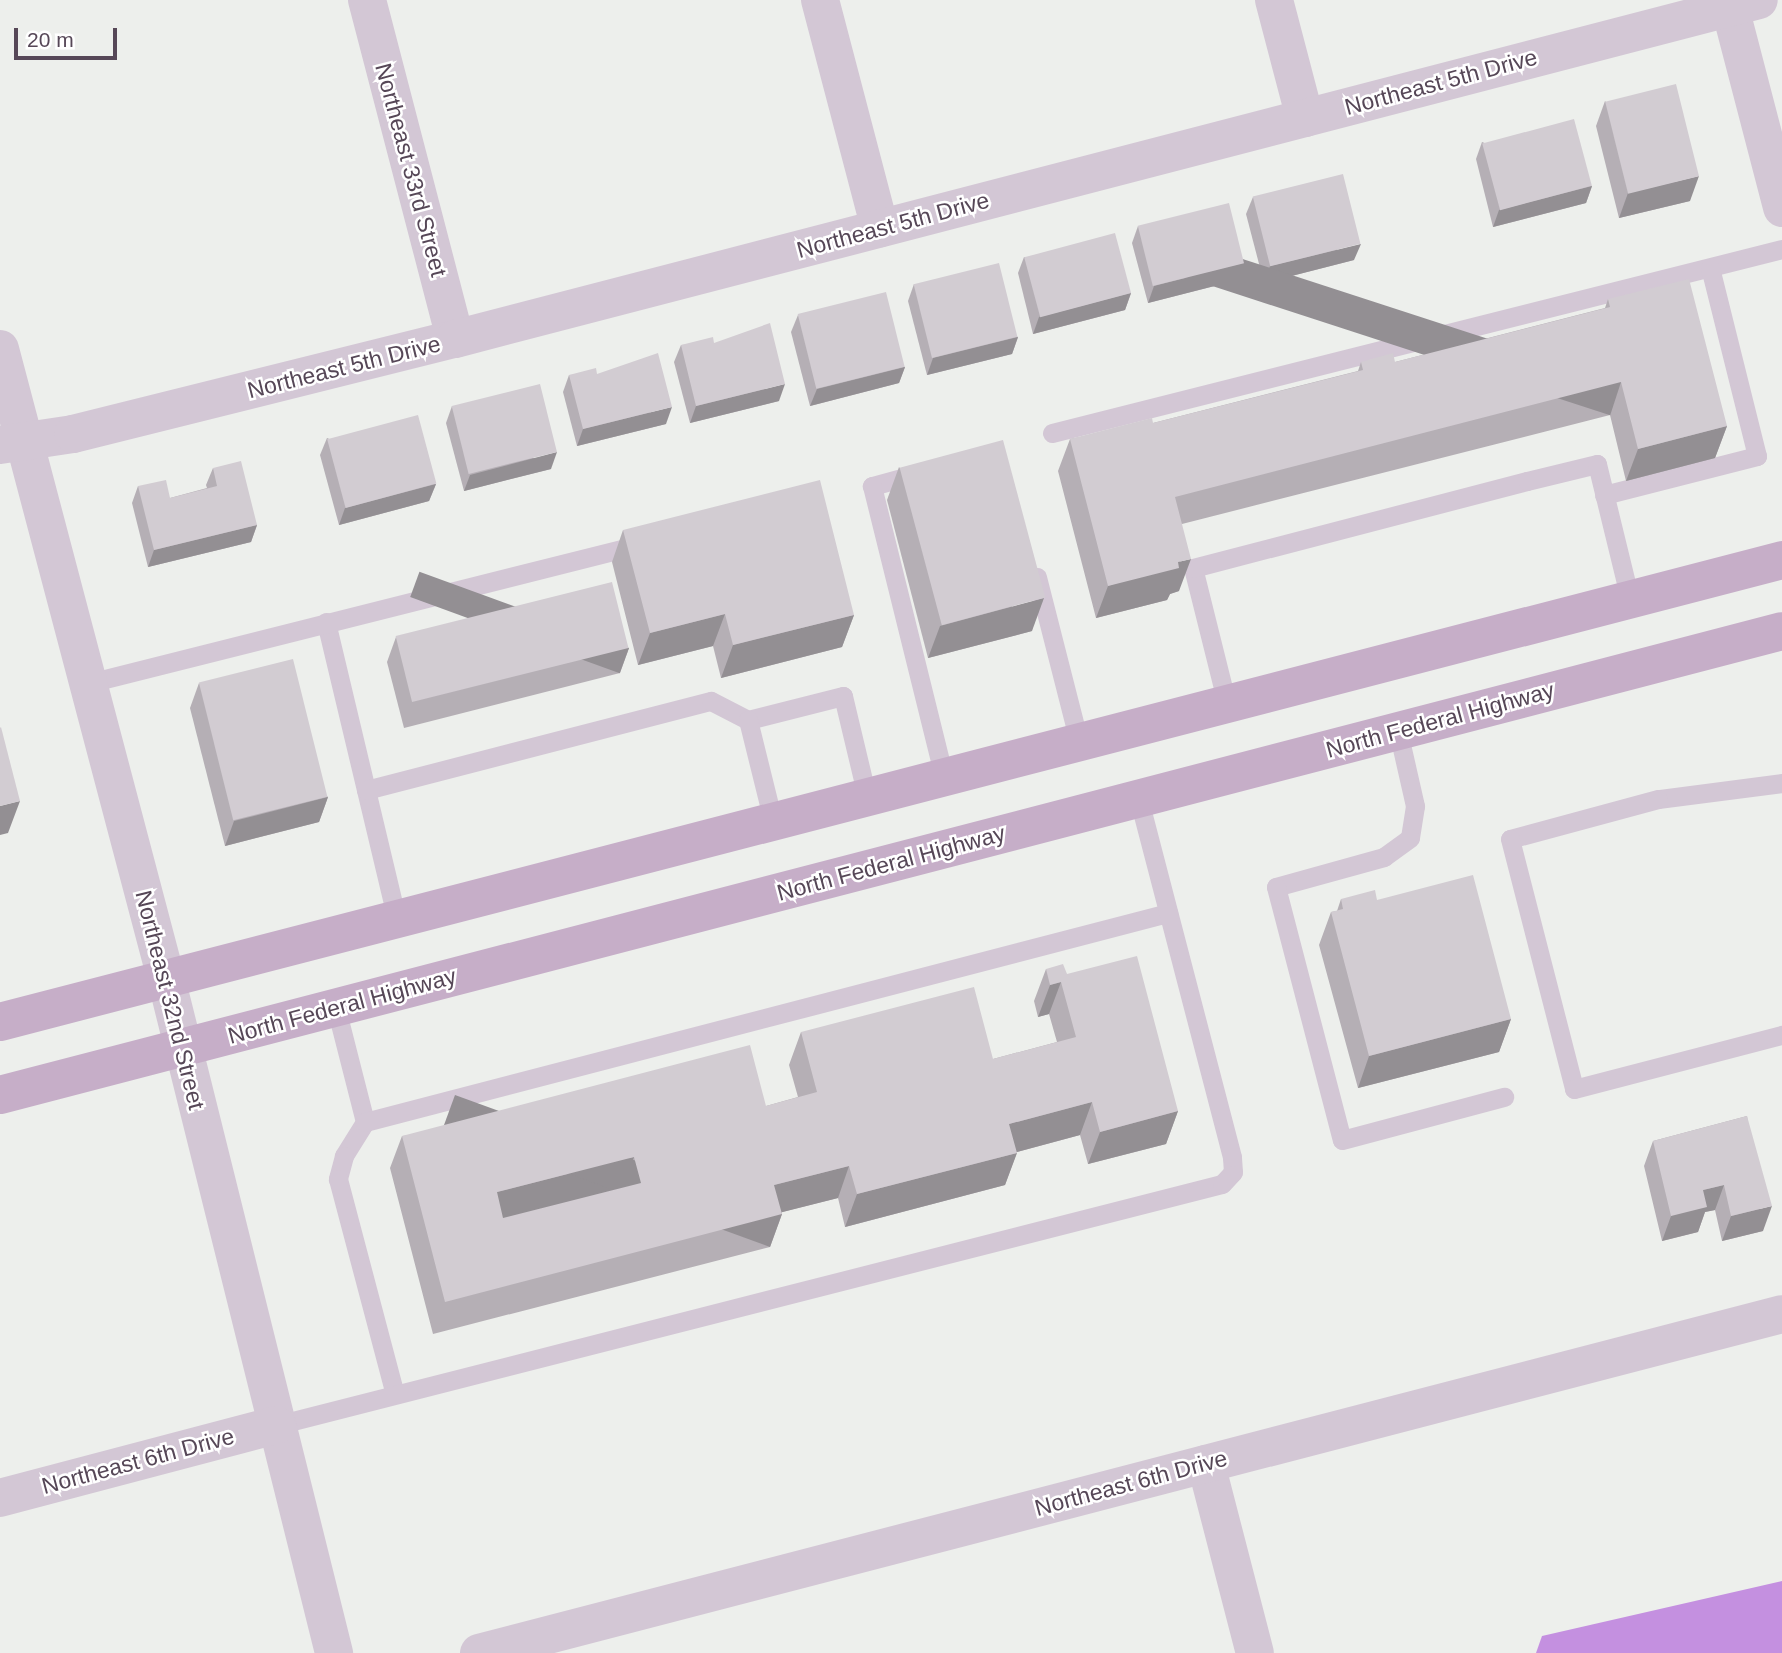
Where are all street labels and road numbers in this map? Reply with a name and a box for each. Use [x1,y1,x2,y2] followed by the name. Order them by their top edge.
[1342,43,1540,121] street label: Northeast 5th Drive
[369,60,453,280] street label: Northeast 33rd Street
[794,186,992,264] street label: Northeast 5th Drive
[245,330,443,404] street label: Northeast 5th Drive
[1323,676,1557,764] street label: North Federal Highway
[774,819,1008,907] street label: North Federal Highway
[129,887,211,1113] street label: Northeast 32nd Street
[225,962,459,1050] street label: North Federal Highway
[39,1422,237,1500] street label: Northeast 6th Drive
[1032,1444,1230,1522] street label: Northeast 6th Drive

